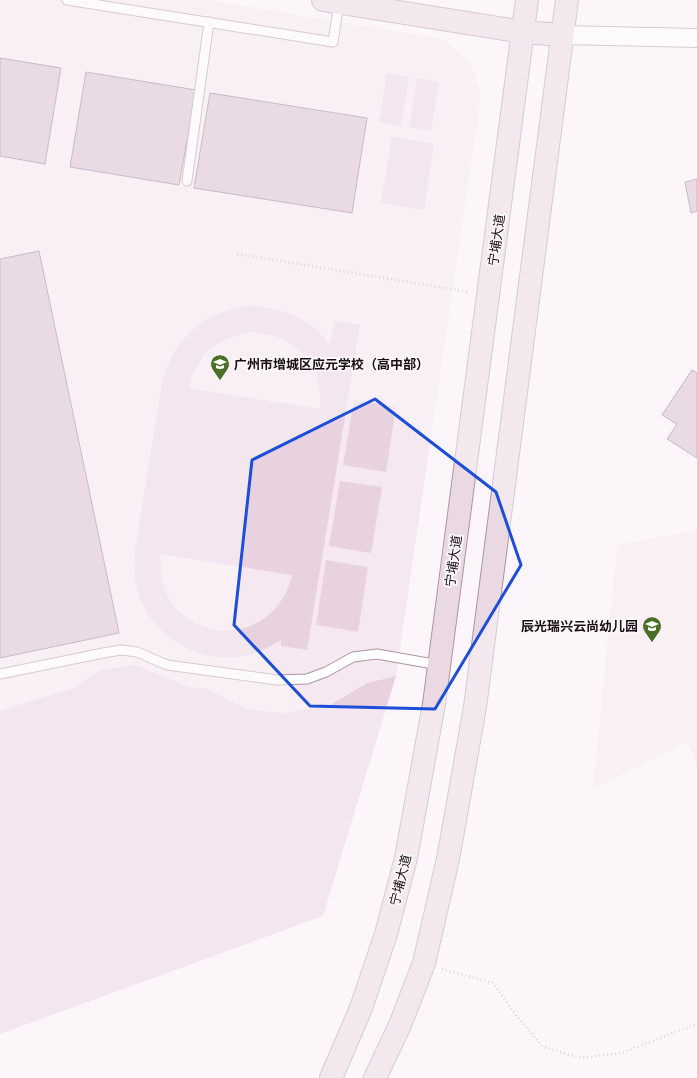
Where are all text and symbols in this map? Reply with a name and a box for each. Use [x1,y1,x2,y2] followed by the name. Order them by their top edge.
[485,213,509,267] street label: 宁埔大道
[209,353,231,381] school or university icon: 广州市增城区应元学校（高中部）
[234,357,429,373] place label: 广州市增城区应元学校（高中部）
[442,534,466,588] street label: 宁埔大道
[641,615,663,643] school or university icon: 辰光瑞兴云尚幼儿园
[521,619,638,635] place label: 辰光瑞兴云尚幼儿园
[387,853,415,907] street label: 宁埔大道

